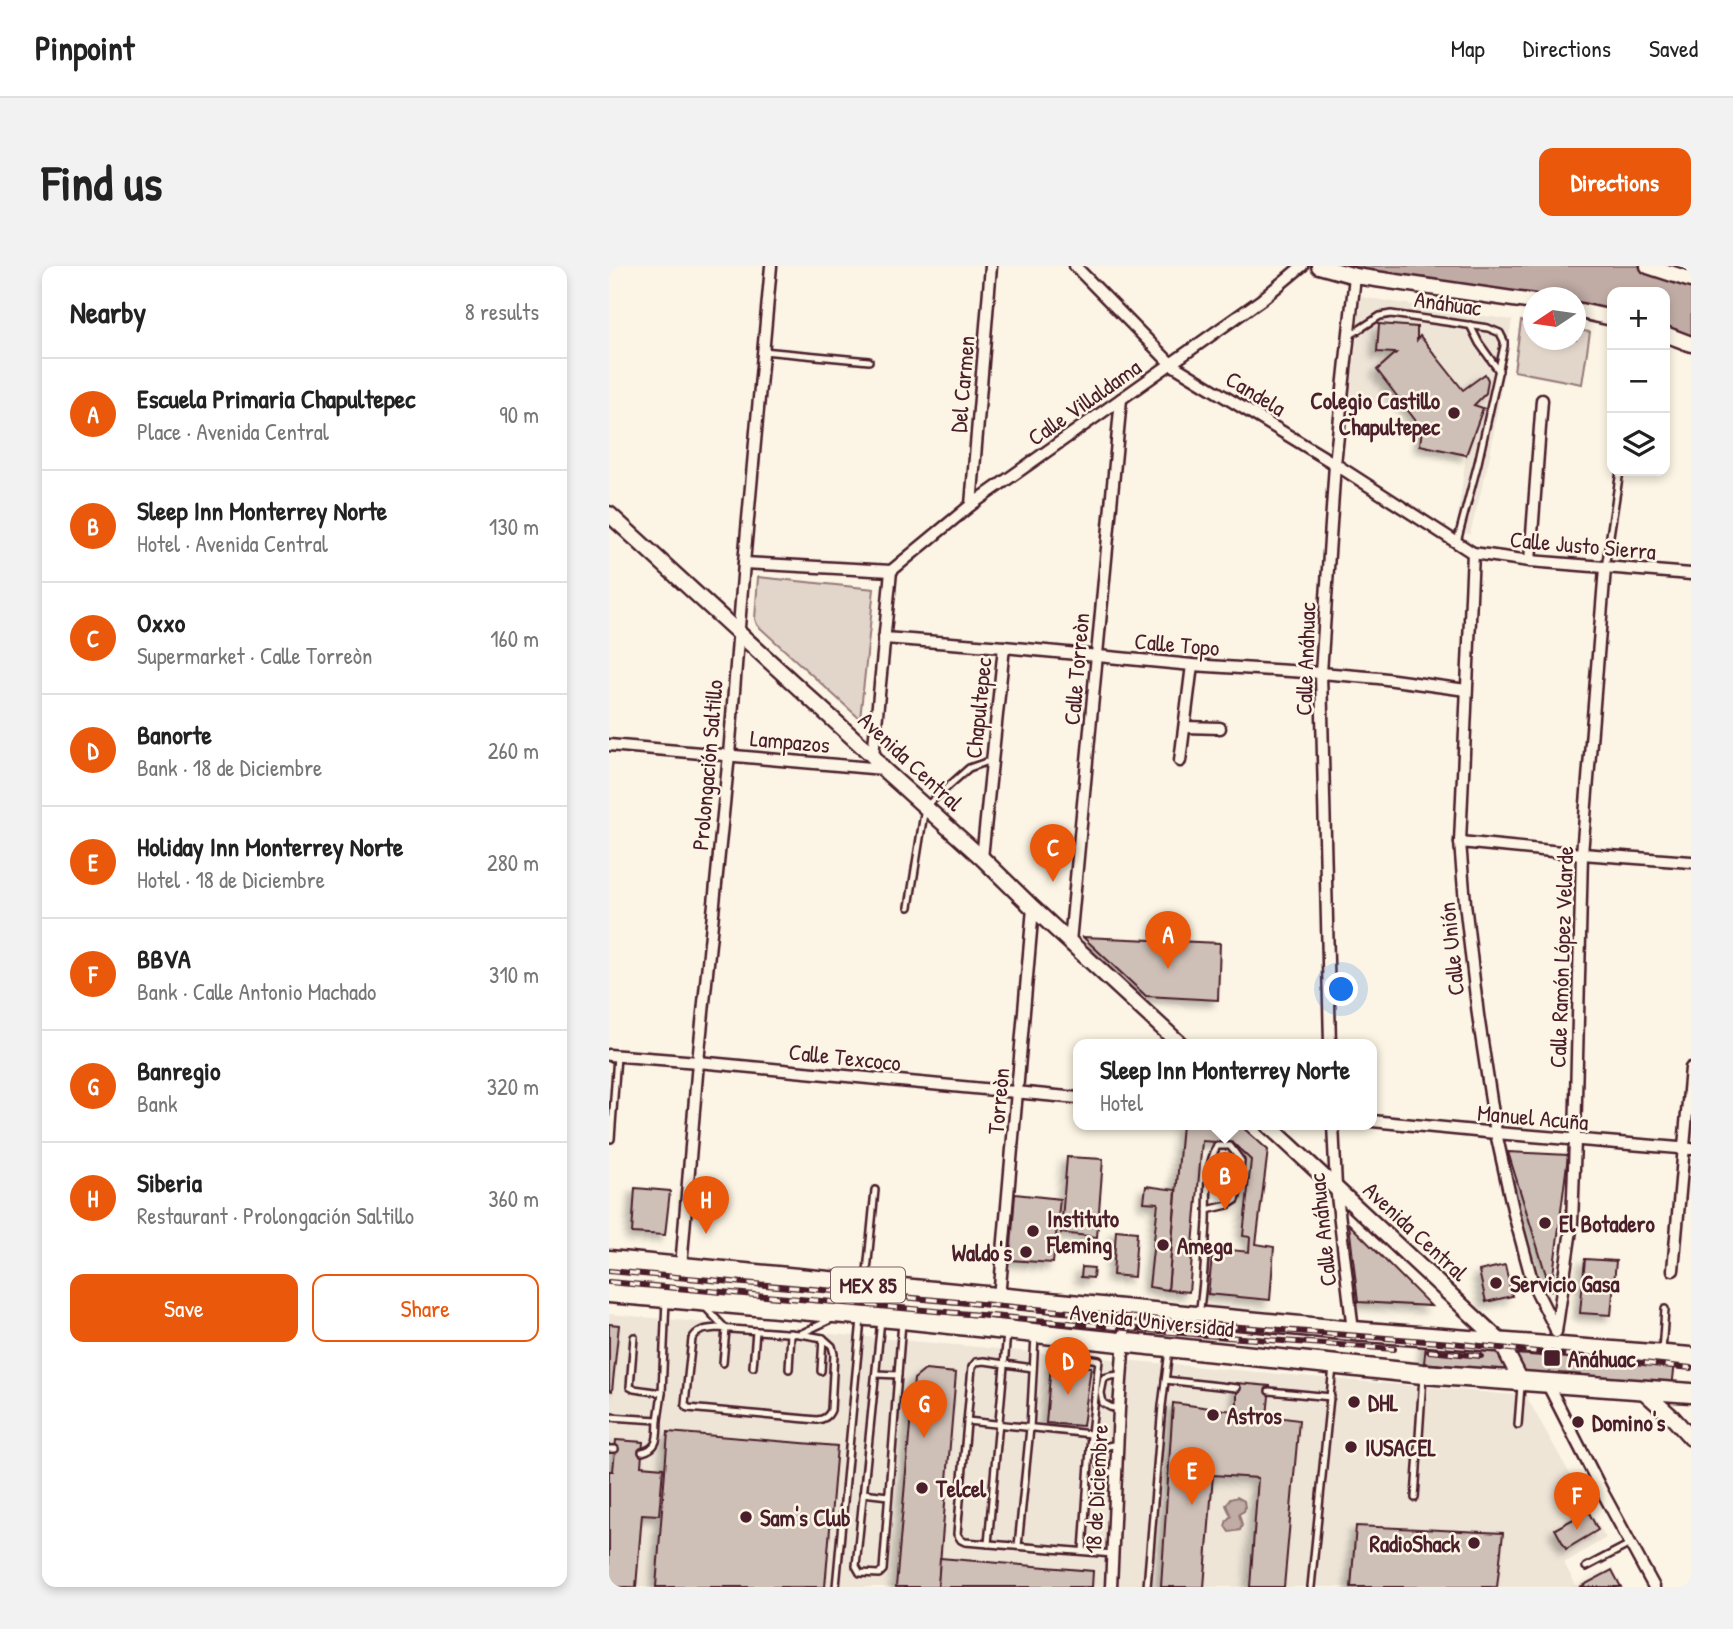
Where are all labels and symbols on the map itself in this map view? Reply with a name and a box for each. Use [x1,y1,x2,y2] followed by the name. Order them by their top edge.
[1412,283,1484,323] street label: Anáhuac
[1523,287,1586,350] north arrow
[942,334,982,434] street label: Del Carmen
[1021,352,1147,452] street label: Calle Villaldama
[1220,363,1292,423] street label: Candela
[1310,385,1441,443] place label: Colegio Castillo Chapultepec
[1446,405,1462,421] marker: Colegio Castillo Chapultepec
[1509,523,1657,567] street label: Calle Justo Sierra
[1288,602,1322,716] street label: Calle Anáhuac
[1056,612,1096,726] street label: Calle Torreòn
[1133,625,1221,663] street label: Calle Topo
[957,656,999,760] street label: Chapultepec
[684,678,730,852] street label: Prolongación Saltillo
[852,704,971,818] street label: Avenida Central
[749,722,831,760] street label: Lampazos
[1030,824,1076,882] pin: C
[1542,845,1580,1069] street label: Calle Ramón López Velarde
[1431,901,1471,997] street label: Calle Unión
[1145,911,1191,969] pin: A
[1324,972,1358,1006] your location
[787,1036,903,1078] street label: Calle Texcoco
[980,1066,1016,1136] street label: Torreòn
[1476,1097,1590,1137] street label: Manuel Acuña
[1202,1152,1248,1210] pin: B
[1301,1172,1343,1288] street label: Calle Anáhuac
[1357,1174,1476,1288] street label: Avenida Central
[683,1176,729,1234] pin: H
[1046,1203,1120,1261] place label: Instituto Fleming
[1559,1208,1655,1239] place label: El Botadero
[1537,1215,1553,1231] marker: El Botadero
[1025,1223,1041,1239] marker: Instituto Fleming
[1177,1230,1232,1262] place label: Amega
[952,1237,1012,1268] place label: Waldo's
[1155,1237,1171,1253] marker: Amega
[1018,1244,1034,1260] marker: Waldo's
[831,1268,905,1302] road number: MEX 85
[1510,1268,1619,1299] place label: Servicio Gasa
[1488,1275,1504,1291] marker: Servicio Gasa
[1068,1296,1236,1344] street label: Avenida Universidad
[1045,1337,1091,1395] pin: D
[1568,1343,1637,1374] place label: Anáhuac
[1542,1348,1562,1368] marker: Anáhuac
[901,1380,947,1438] pin: G
[1368,1387,1399,1418] place label: DHL
[1346,1394,1362,1410] marker: DHL
[1227,1400,1282,1431] place label: Astros
[1205,1407,1221,1423] marker: Astros
[1592,1407,1665,1438] place label: Domino's
[1570,1414,1586,1430] marker: Domino's
[1077,1424,1115,1554] street label: 18 de Diciembre
[1365,1432,1437,1463] place label: IUSACEL
[1343,1439,1359,1455] marker: IUSACEL
[1169,1447,1215,1505] pin: E
[1554,1472,1600,1530] pin: F
[935,1473,987,1504] place label: Telcel
[914,1480,930,1496] marker: Telcel
[760,1502,851,1533] place label: Sam's Club
[738,1509,754,1525] marker: Sam's Club
[1369,1528,1460,1559] place label: RadioShack
[1466,1535,1482,1551] marker: RadioShack

